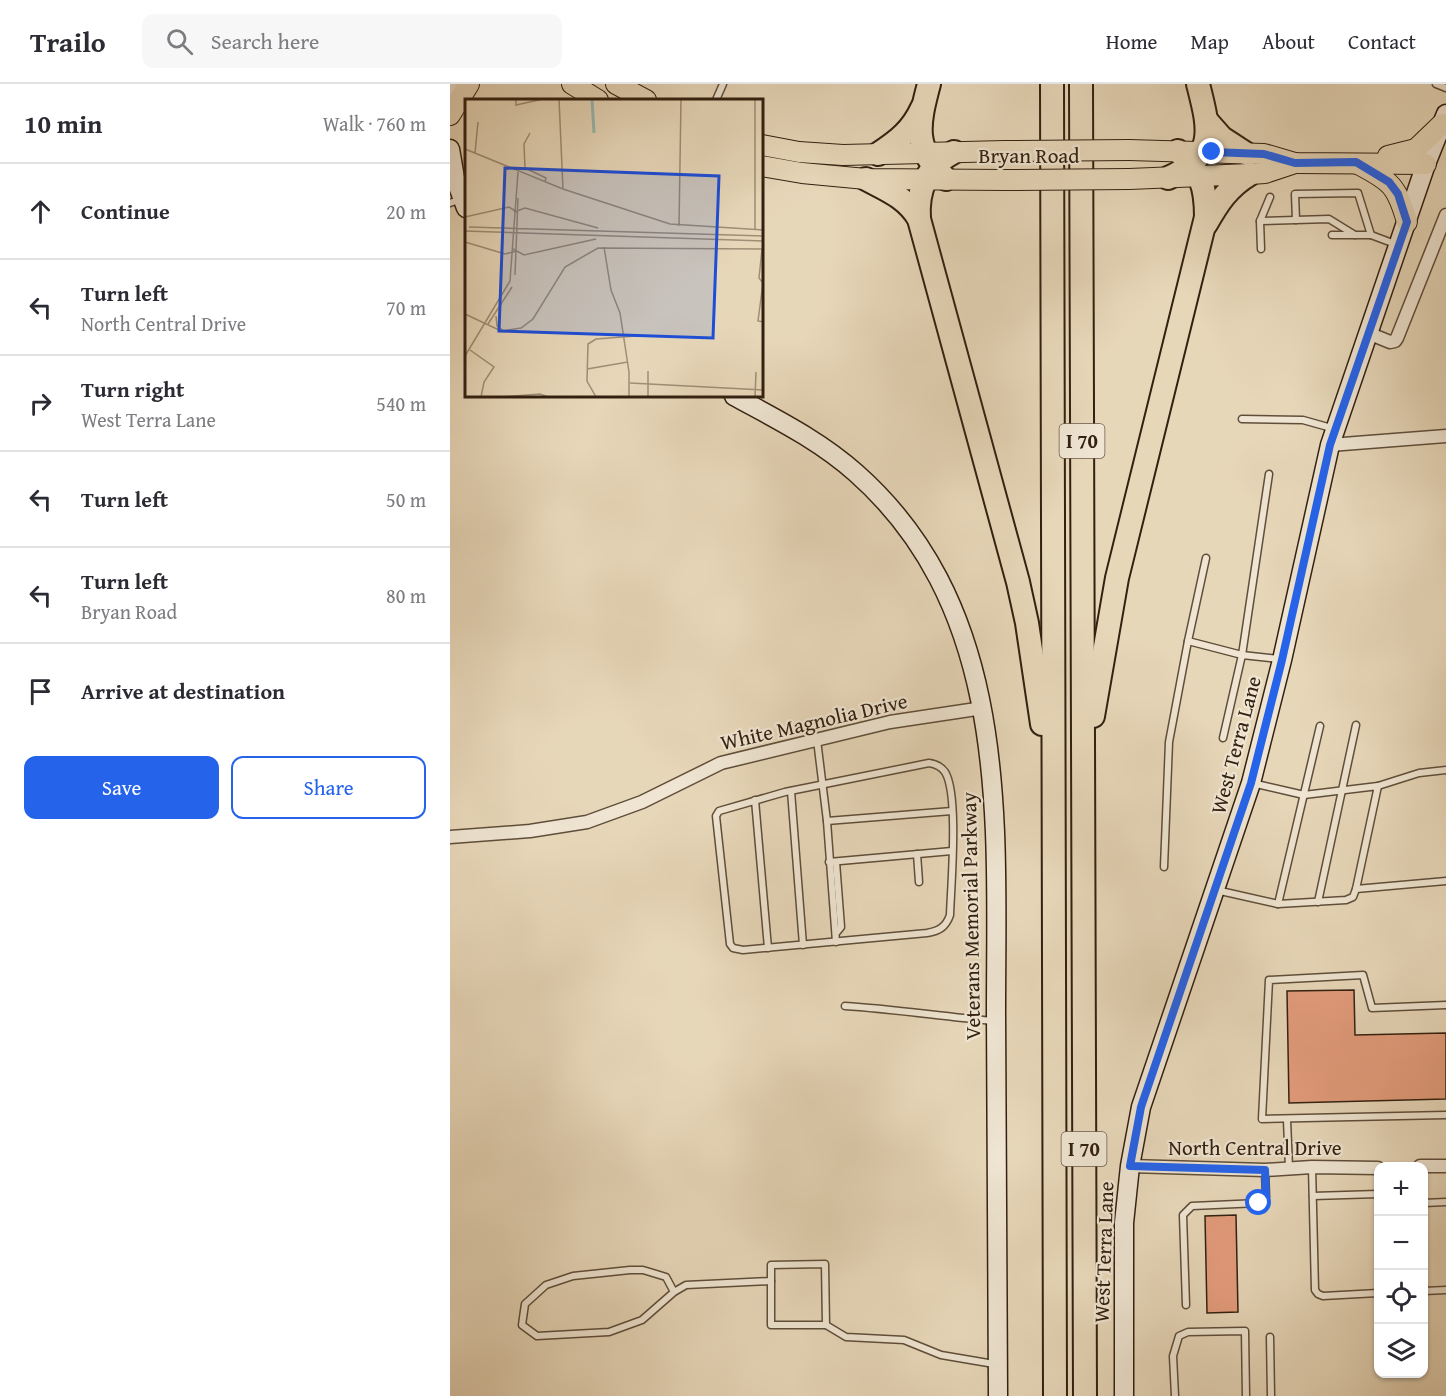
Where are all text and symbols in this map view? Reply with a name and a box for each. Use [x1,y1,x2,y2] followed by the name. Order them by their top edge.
[142,14,562,68] search box
[30,21,106,62] text: Trailo
[163,25,196,58] icon: search
[211,25,319,57] text: Search here
[1106,26,1157,57] text: Home
[1190,26,1229,57] text: Map
[1262,26,1315,57] text: About
[1348,26,1416,57] text: Contact
[465,99,764,398] inset map
[24,104,102,143] text: 10 min
[323,109,426,138] text: Walk · 760 m
[1198,138,1224,164] route end
[979,140,1080,171] street label: Bryan Road
[24,195,57,228] icon: ahead
[81,195,170,227] text: Continue
[386,197,426,226] text: 20 m
[81,277,168,309] text: Turn left
[24,291,57,324] icon: left
[386,293,426,322] text: 70 m
[81,309,246,338] text: North Central Drive
[81,373,184,405] text: Turn right
[24,387,57,420] icon: right
[376,389,426,418] text: 540 m
[81,405,216,434] text: West Terra Lane
[1060,424,1104,458] road number: I 70
[24,483,57,516] icon: left
[81,483,168,515] text: Turn left
[386,485,426,514] text: 50 m
[81,565,168,597] text: Turn left
[24,579,57,612] icon: left
[386,581,426,610] text: 80 m
[81,597,177,626] text: Bryan Road
[1202,672,1269,817] street label: West Terra Lane
[24,675,57,708] icon: arrive
[81,675,285,707] text: Arrive at destination
[717,685,911,758] street label: White Magnolia Drive
[24,756,219,819] button: Save
[231,756,426,819] button: Share
[953,791,988,1040] street label: Veterans Memorial Parkway
[1062,1132,1106,1166] road number: I 70
[1168,1132,1342,1163] street label: North Central Drive
[1374,1162,1428,1378] map controls
[1374,1162,1428,1216] button: +
[1086,1181,1121,1323] street label: West Terra Lane
[1245,1189,1271,1215] route start
[1374,1216,1428,1270] button: −
[1374,1270,1428,1324] button: locate
[1374,1324,1428,1378] button: layers

